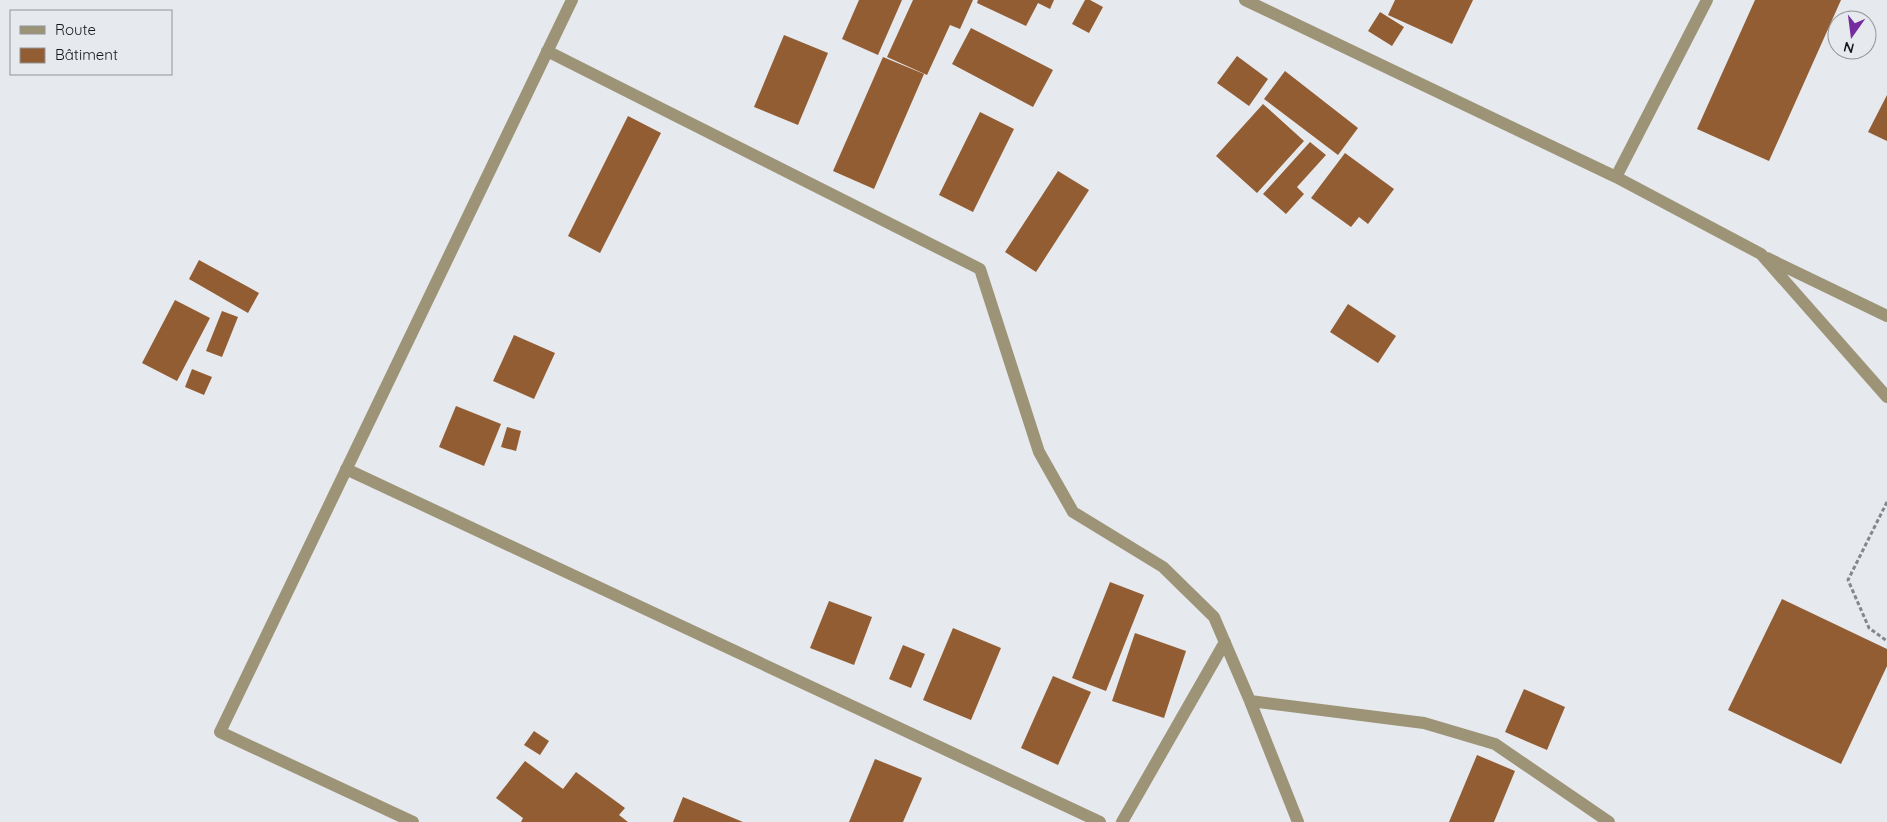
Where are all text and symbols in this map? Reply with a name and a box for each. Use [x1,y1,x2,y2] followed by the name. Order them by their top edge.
[10,10,172,75] legend
[1827,10,1877,60] north arrow
[55,20,96,39] text: Route
[1842,38,1856,58] text: N
[55,45,118,64] text: Bâtiment

